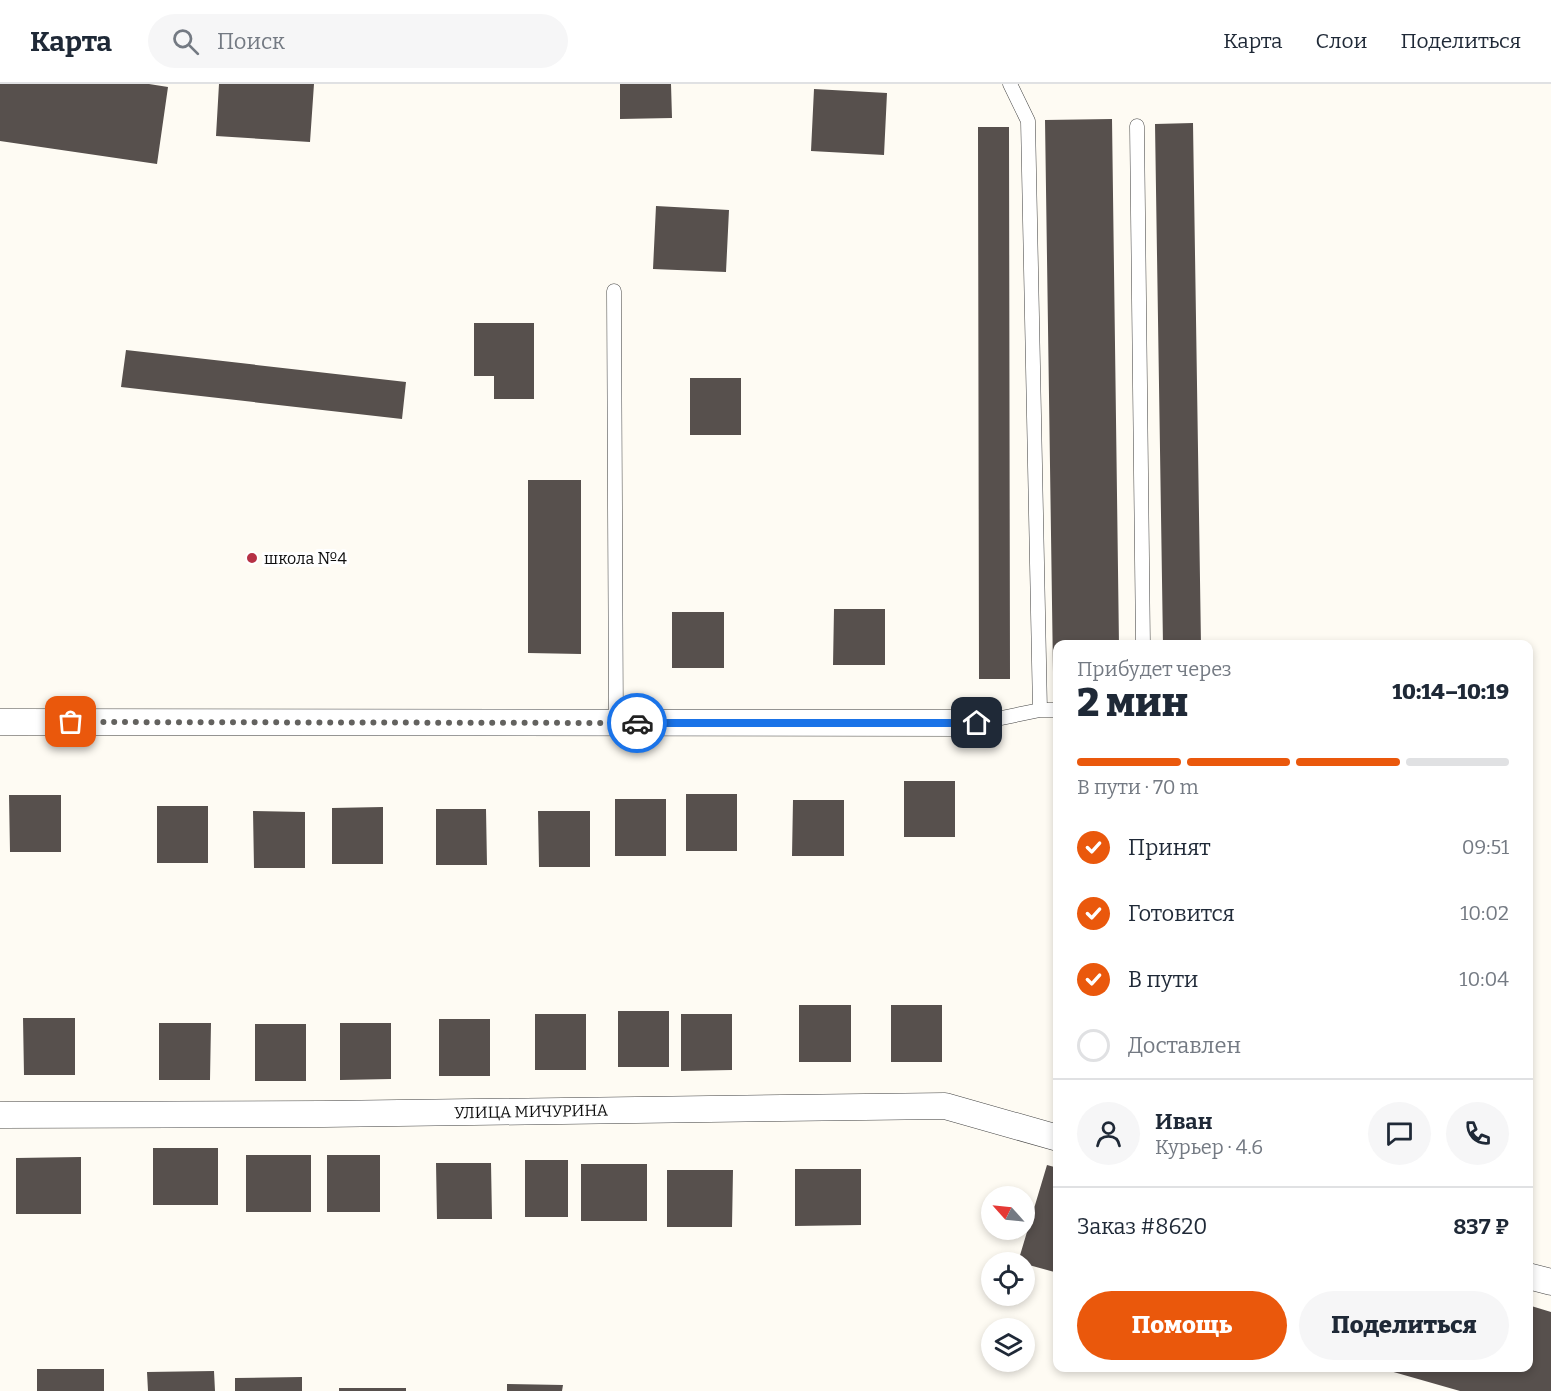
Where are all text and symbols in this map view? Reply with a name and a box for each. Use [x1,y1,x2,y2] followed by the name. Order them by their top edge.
[148,14,568,68] search box
[30,25,112,58] text: Карта
[169,25,202,58] icon: search
[217,28,285,55] text: Поиск
[1223,28,1282,54] text: Карта
[1315,28,1367,54] text: Слои
[1400,28,1521,54] text: Поделиться
[264,549,348,568] place label: школа №4
[245,551,259,565] marker: школа №4
[1077,657,1232,681] text: Прибудет через
[1392,678,1509,705] text: 10:14–10:19
[1077,680,1188,726] text: 2 мин
[607,693,667,753] courier
[45,696,96,747] pin
[951,697,1002,748] pin
[54,705,87,738] icon: bag
[960,706,993,739] icon: home
[621,707,654,740] icon: car
[1077,775,1199,799] text: В пути · 70 m
[1077,831,1110,864] icon: check
[1128,834,1211,861] text: Принят
[1462,835,1509,859] text: 09:51
[1077,897,1110,930] icon: check
[1128,900,1235,927] text: Готовится
[1460,901,1509,925] text: 10:02
[1077,963,1110,996] icon: check
[1128,966,1198,993] text: В пути
[1459,967,1509,991] text: 10:04
[1128,1032,1241,1059] text: Доставлен
[454,1101,609,1122] street label: УЛИЦА МИЧУРИНА
[1077,1102,1140,1165] button: person
[1368,1102,1431,1165] button: chat
[1446,1102,1509,1165] button: phone
[1155,1108,1213,1135] text: Иван
[1155,1135,1263,1159] text: Курьер · 4.6
[981,1186,1035,1240] north arrow
[981,1186,1035,1372] map controls
[1077,1213,1207,1240] text: Заказ #8620
[1453,1213,1509,1240] text: 837 ₽
[981,1252,1035,1306] button: locate
[1077,1291,1287,1360] button: Помощь
[1299,1291,1509,1360] button: Поделиться
[981,1318,1035,1372] button: layers

